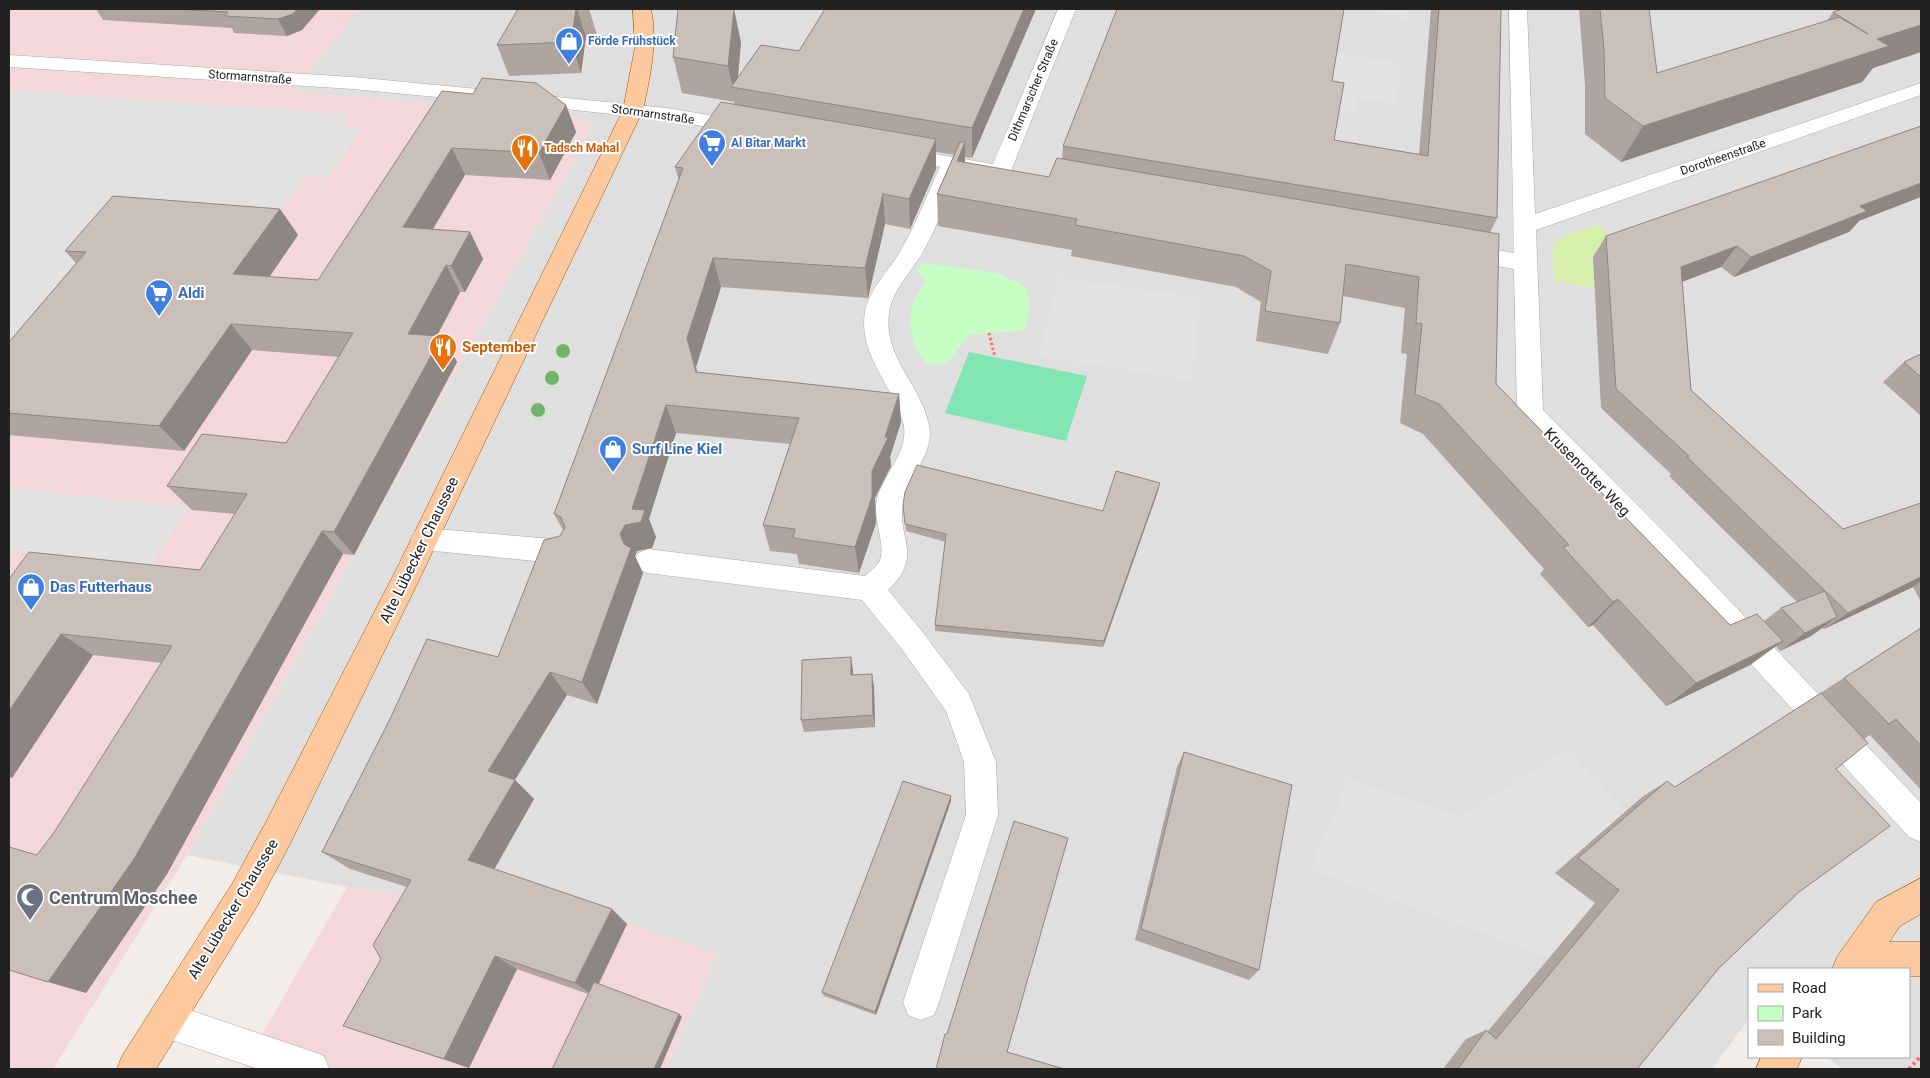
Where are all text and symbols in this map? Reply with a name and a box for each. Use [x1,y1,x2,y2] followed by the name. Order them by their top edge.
[554,26,584,65] shop icon: Förde Frühstück
[588,34,676,48] place label: Förde Frühstück
[1005,37,1061,143] street label: Dithmarscher Straße
[208,67,292,87] street label: Stormarnstraße
[611,101,695,127] street label: Stormarnstraße
[697,128,727,167] supermarket icon: Al Bitar Markt
[510,133,540,172] restaurant icon: Tadsch Mahal
[731,136,806,150] place label: Al Bitar Markt
[1678,136,1768,178] street label: Dorotheenstraße
[544,141,619,155] place label: Tadsch Mahal
[144,278,174,317] supermarket icon: Aldi
[178,284,204,302] place label: Aldi
[428,332,458,371] restaurant icon: September
[462,338,536,356] place label: September
[1540,424,1634,520] street label: Krusenrotter Weg
[598,434,628,473] shop icon: Surf Line Kiel
[632,440,722,458] place label: Surf Line Kiel
[376,474,462,626] street label: Alte Lübecker Chaussee
[16,572,46,611] shop icon: Das Futterhaus
[50,578,152,596] place label: Das Futterhaus
[184,836,282,982] street label: Alte Lübecker Chaussee
[15,882,45,921] mosque icon: Centrum Moschee
[49,887,198,908] place label: Centrum Moschee
[1748,968,1910,1058] legend
[1792,979,1826,997] text: Road
[1792,1004,1823,1022] text: Park
[1792,1029,1846,1047] text: Building

